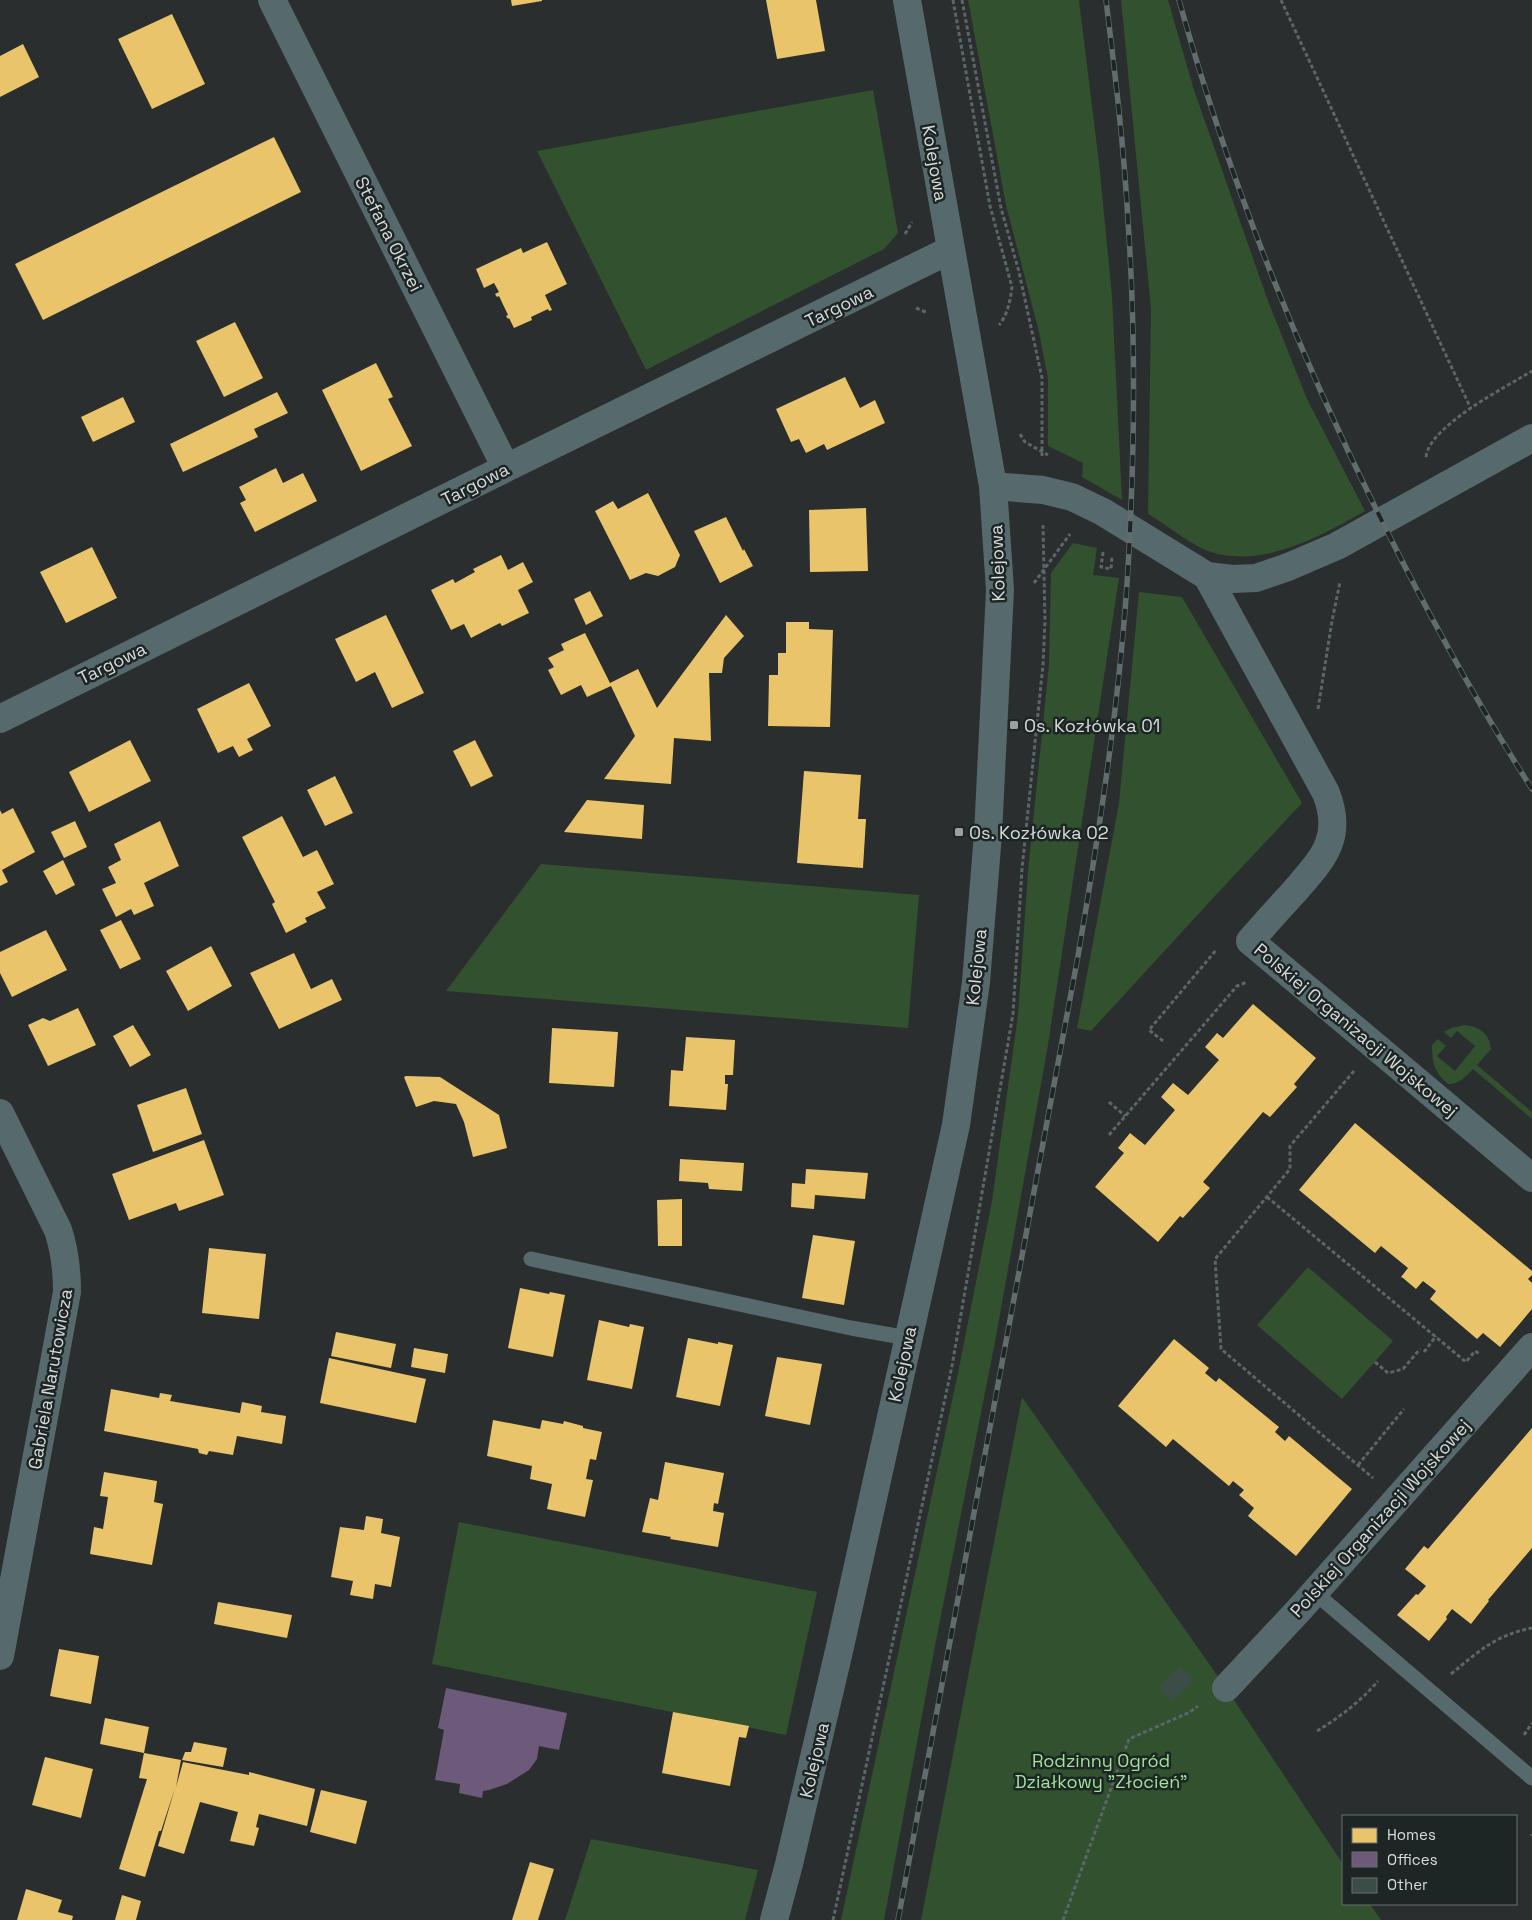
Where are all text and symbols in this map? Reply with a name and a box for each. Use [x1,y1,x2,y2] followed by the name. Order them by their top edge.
[917,123,953,203] street label: Kolejowa
[350,173,428,295] street label: Stefana Okrzei
[801,280,877,332] street label: Targowa
[437,457,513,511] street label: Targowa
[984,524,1010,602] street label: Kolejowa
[74,637,150,689] street label: Targowa
[1024,714,1160,737] place label: Os. Kozłówka 01
[1008,719,1020,731] marker: Os. Kozłówka 01
[969,821,1109,844] place label: Os. Kozłówka 02
[953,826,965,838] marker: Os. Kozłówka 02
[961,928,991,1006] street label: Kolejowa
[1249,938,1463,1122] street label: Polskiej Organizacji Wojskowej
[23,1287,77,1471] street label: Gabriela Narutowicza
[883,1324,921,1404] street label: Kolejowa
[1285,1414,1475,1622] street label: Polskiej Organizacji Wojskowej
[794,1720,834,1800] street label: Kolejowa
[1015,1749,1187,1793] park label: Rodzinny Ogród Działkowy "Złocień"
[1342,1815,1517,1905] legend
[1387,1825,1436,1844] text: Homes
[1387,1850,1438,1869] text: Offices
[1387,1875,1428,1894] text: Other

